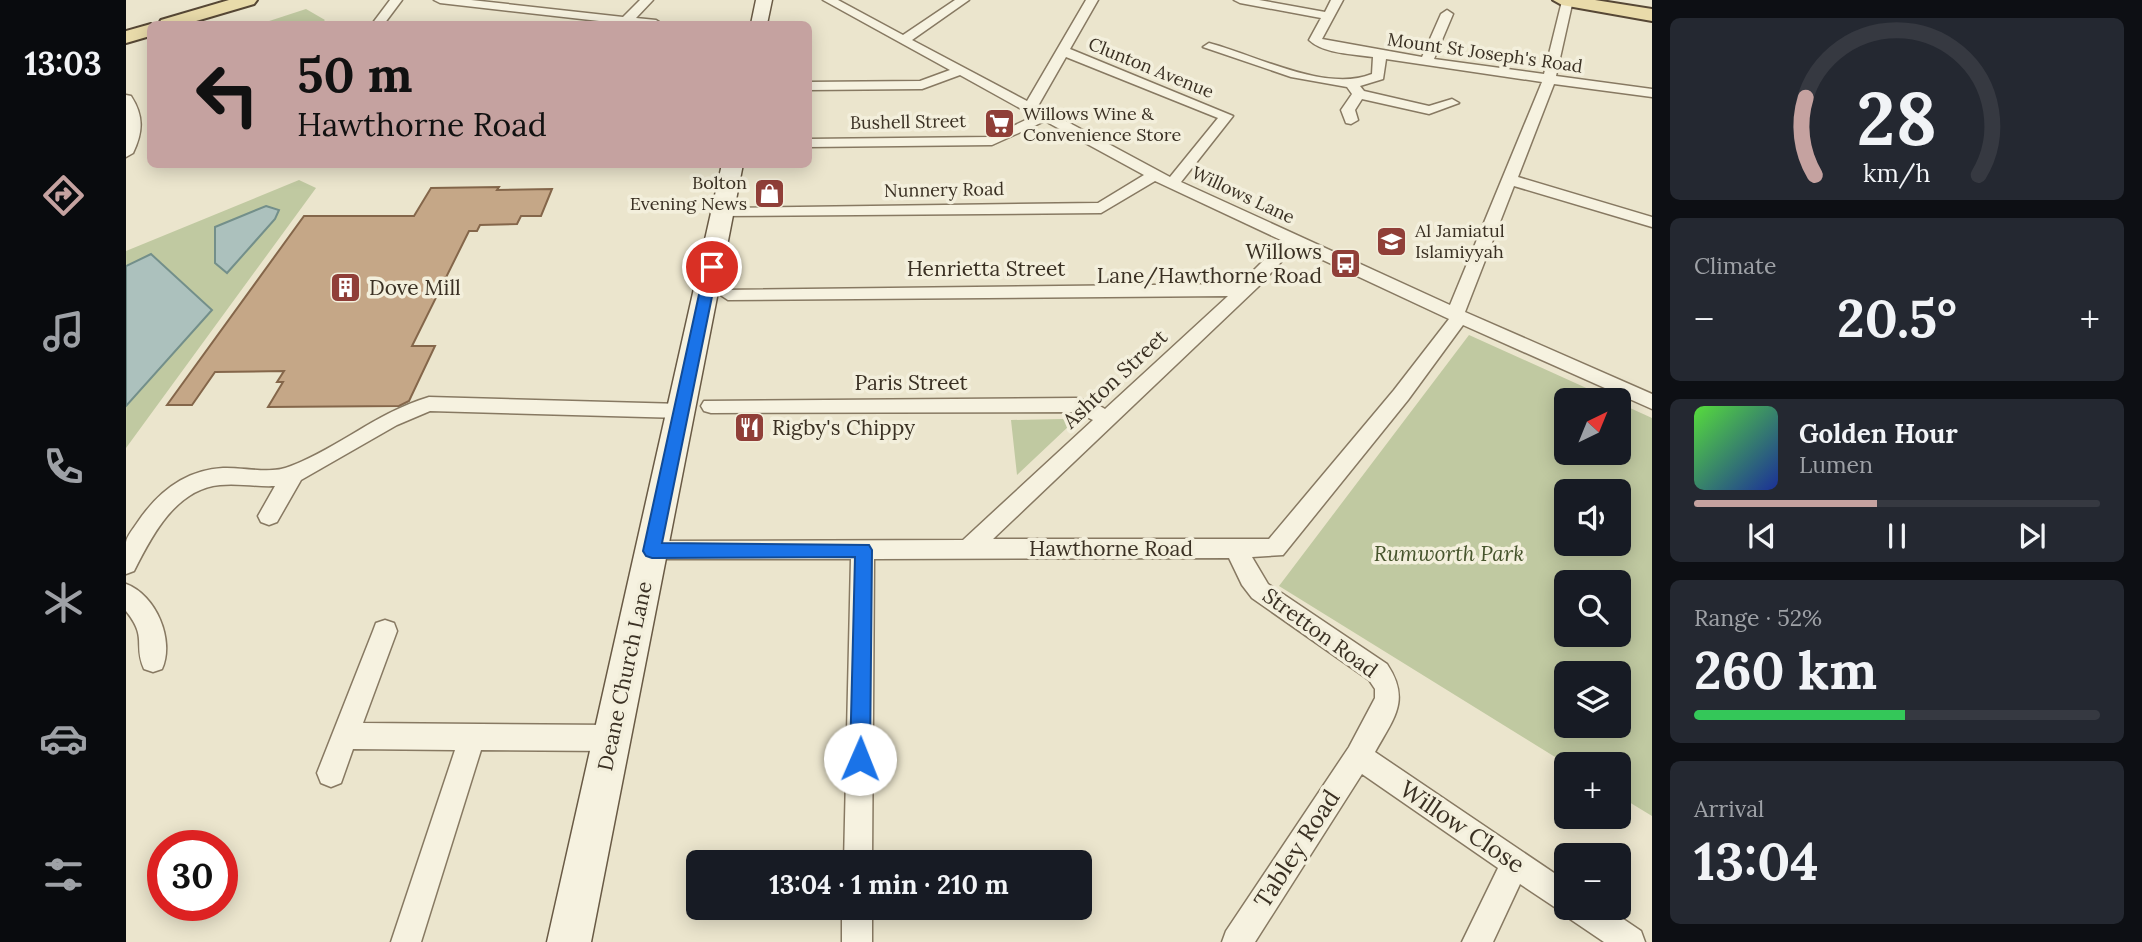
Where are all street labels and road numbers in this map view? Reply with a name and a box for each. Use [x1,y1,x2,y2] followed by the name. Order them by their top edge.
[1386,27,1584,78] street label: Mount St Joseph's Road
[1085,32,1217,103] street label: Clunton Avenue
[850,109,966,134] street label: Bushell Street
[1188,161,1299,229] street label: Willows Lane
[884,177,1005,202] street label: Nunnery Road
[907,255,1066,282] street label: Henrietta Street
[1056,323,1173,435] street label: Ashton Street
[854,369,968,396] street label: Paris Street
[1029,535,1193,562] street label: Hawthorne Road
[591,579,658,773] street label: Deane Church Lane
[1257,582,1383,683] street label: Stretton Road
[1394,773,1531,880] street label: Willow Close
[1247,784,1346,914] street label: Tabley Road

